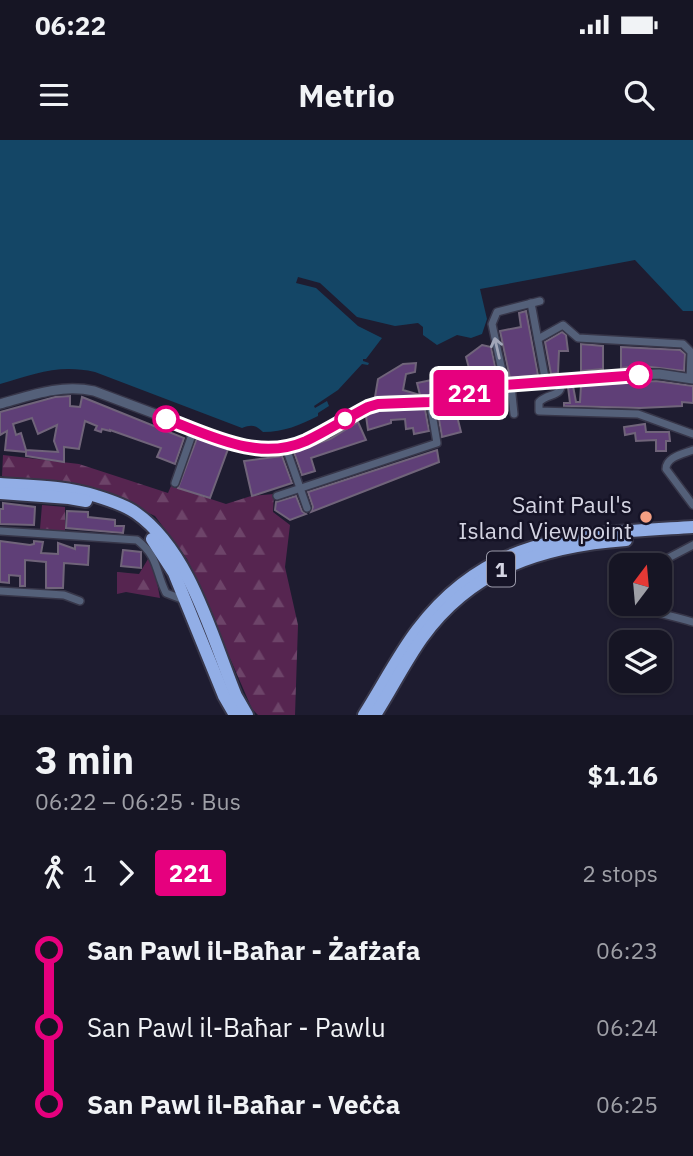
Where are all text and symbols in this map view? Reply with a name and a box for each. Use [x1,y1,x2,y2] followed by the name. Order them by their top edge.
[35,8,106,42] text: 06:22
[298,74,395,116] text: Metrio
[35,76,73,114] icon: menu
[620,76,658,114] icon: search
[490,337,503,360] one-way arrow
[626,362,652,388] unlabelled marker
[429,370,509,416] line badge: 221
[447,377,491,409] text: 221
[153,406,179,432] unlabelled marker
[335,409,355,429] unlabelled marker
[458,489,632,545] place label: Saint Paul's Island Viewpoint
[638,509,654,525] marker: Saint Paul's Island Viewpoint
[487,552,515,586] road number: 1
[609,553,672,616] north arrow
[609,553,672,693] map controls
[609,630,672,693] button: layers
[35,735,134,784] text: 3 min
[588,758,658,792] text: $1.16
[35,786,241,816] text: 06:22 – 06:25 · Bus
[35,854,73,892] icon: walk
[107,854,145,892] icon: forward
[169,857,212,889] text: 221
[83,858,97,888] text: 1
[582,858,658,888] text: 2 stops
[87,933,420,967] text: San Pawl il-Baħar - Żafżafa
[596,935,658,965] text: 06:23
[87,1010,386,1044] text: San Pawl il-Baħar - Pawlu
[596,1012,658,1042] text: 06:24
[87,1087,400,1121] text: San Pawl il-Baħar - Veċċa
[596,1089,658,1119] text: 06:25

